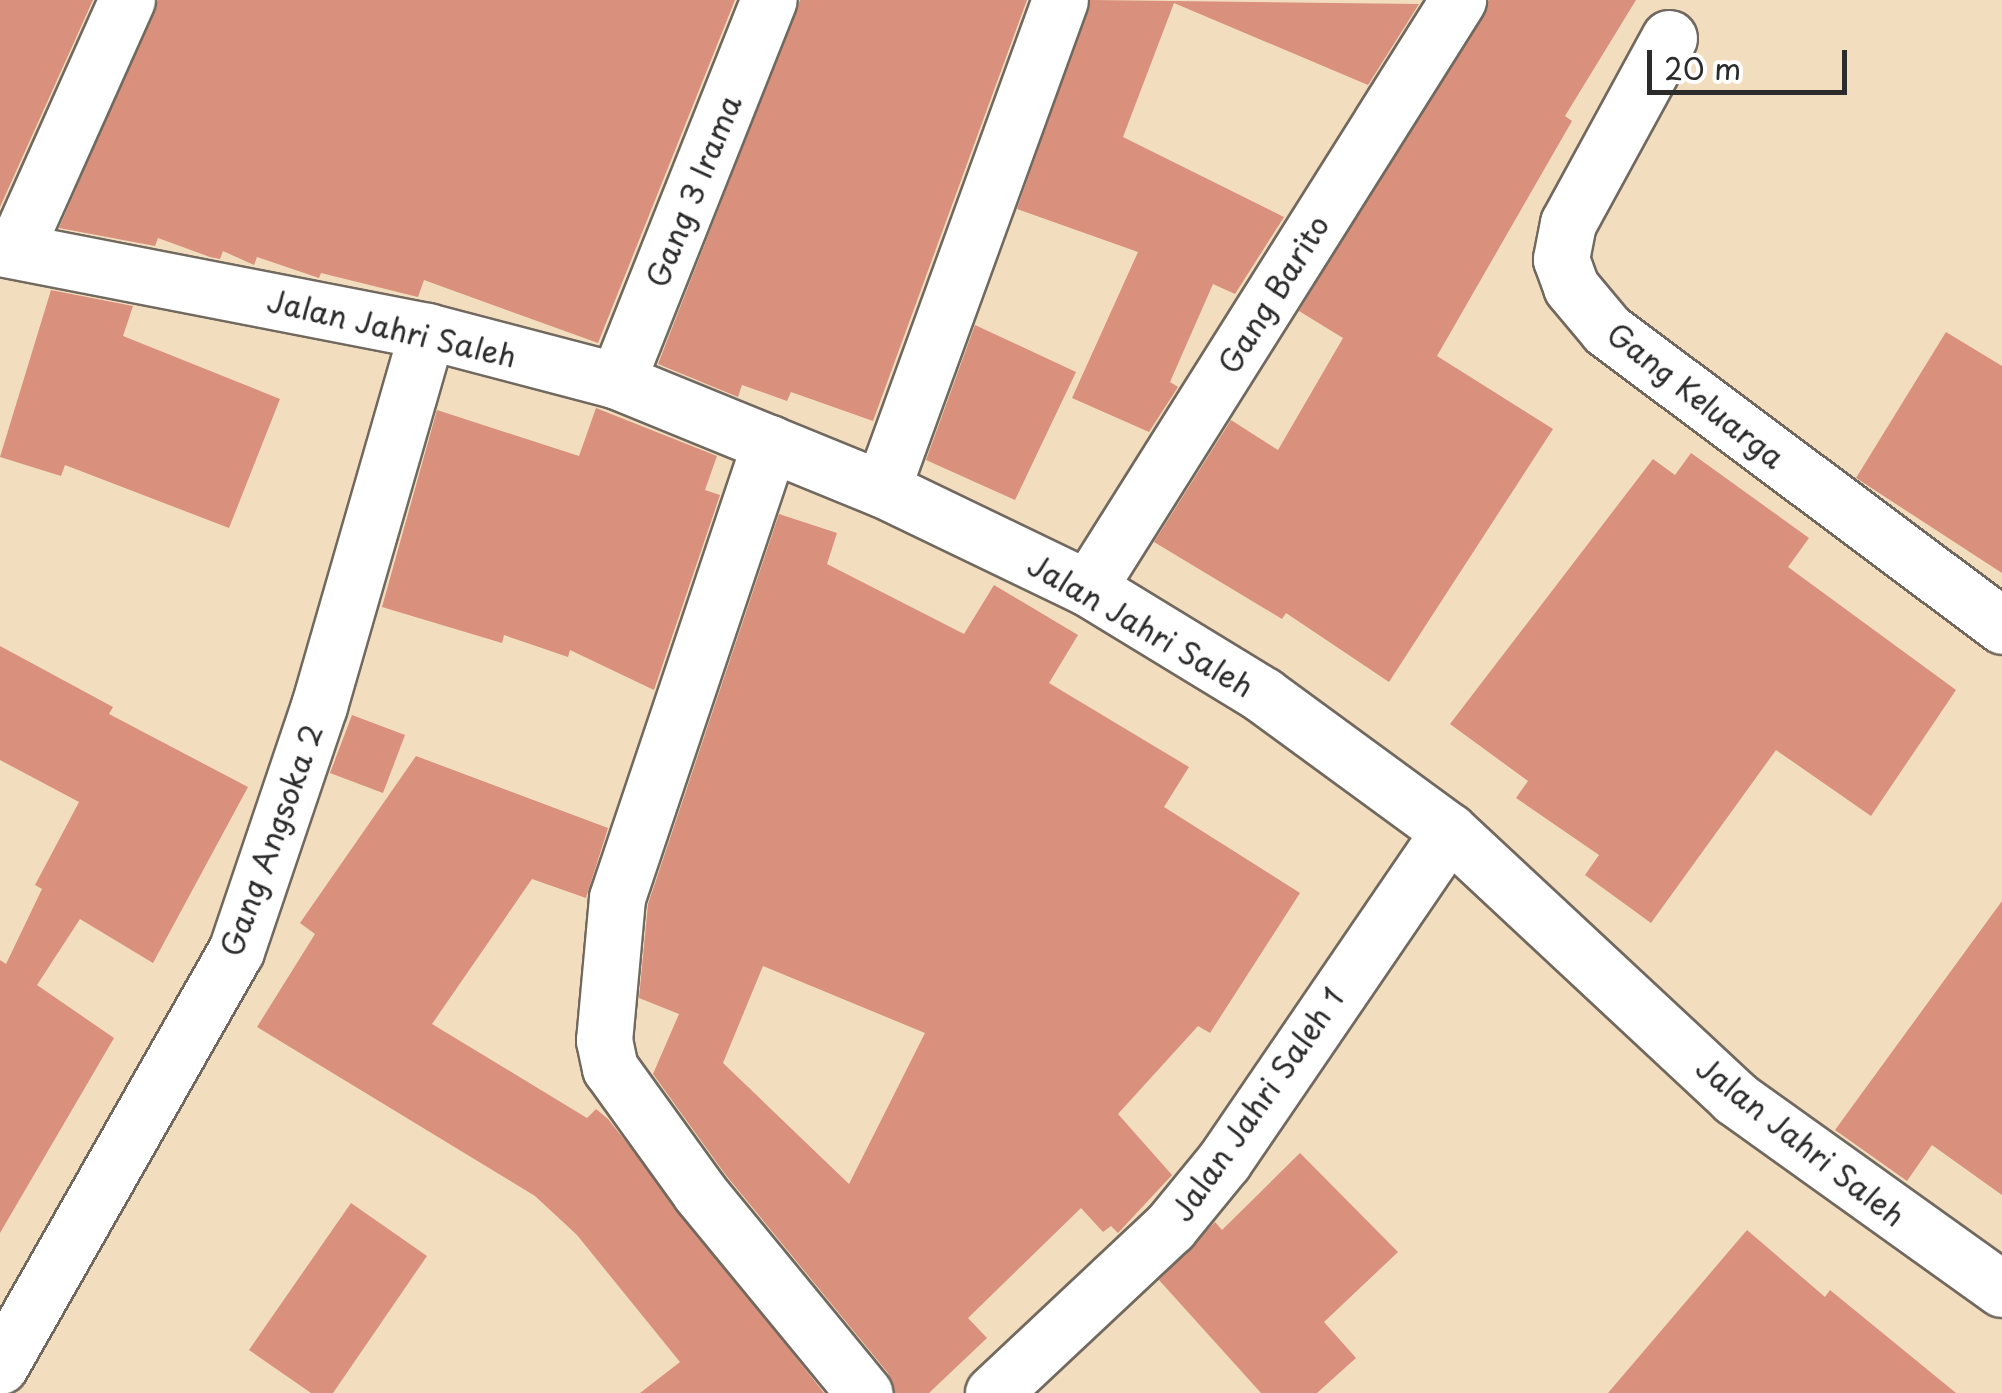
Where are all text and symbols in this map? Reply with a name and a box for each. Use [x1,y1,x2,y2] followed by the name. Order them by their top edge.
[1652,30,1852,92] scale bar
[1664,45,1741,90] text: 20 m
[638,90,748,292] street label: Gang 3 Irama
[1211,209,1335,379] street label: Gang Barito
[264,282,520,374] street label: Jalan Jahri Saleh
[1599,314,1793,476] street label: Gang Keluarga
[1022,546,1260,704] street label: Jalan Jahri Saleh
[212,719,330,961] street label: Gang Angsoka 2
[1163,980,1351,1228] street label: Jalan Jahri Saleh 1
[1690,1048,1912,1234] street label: Jalan Jahri Saleh

